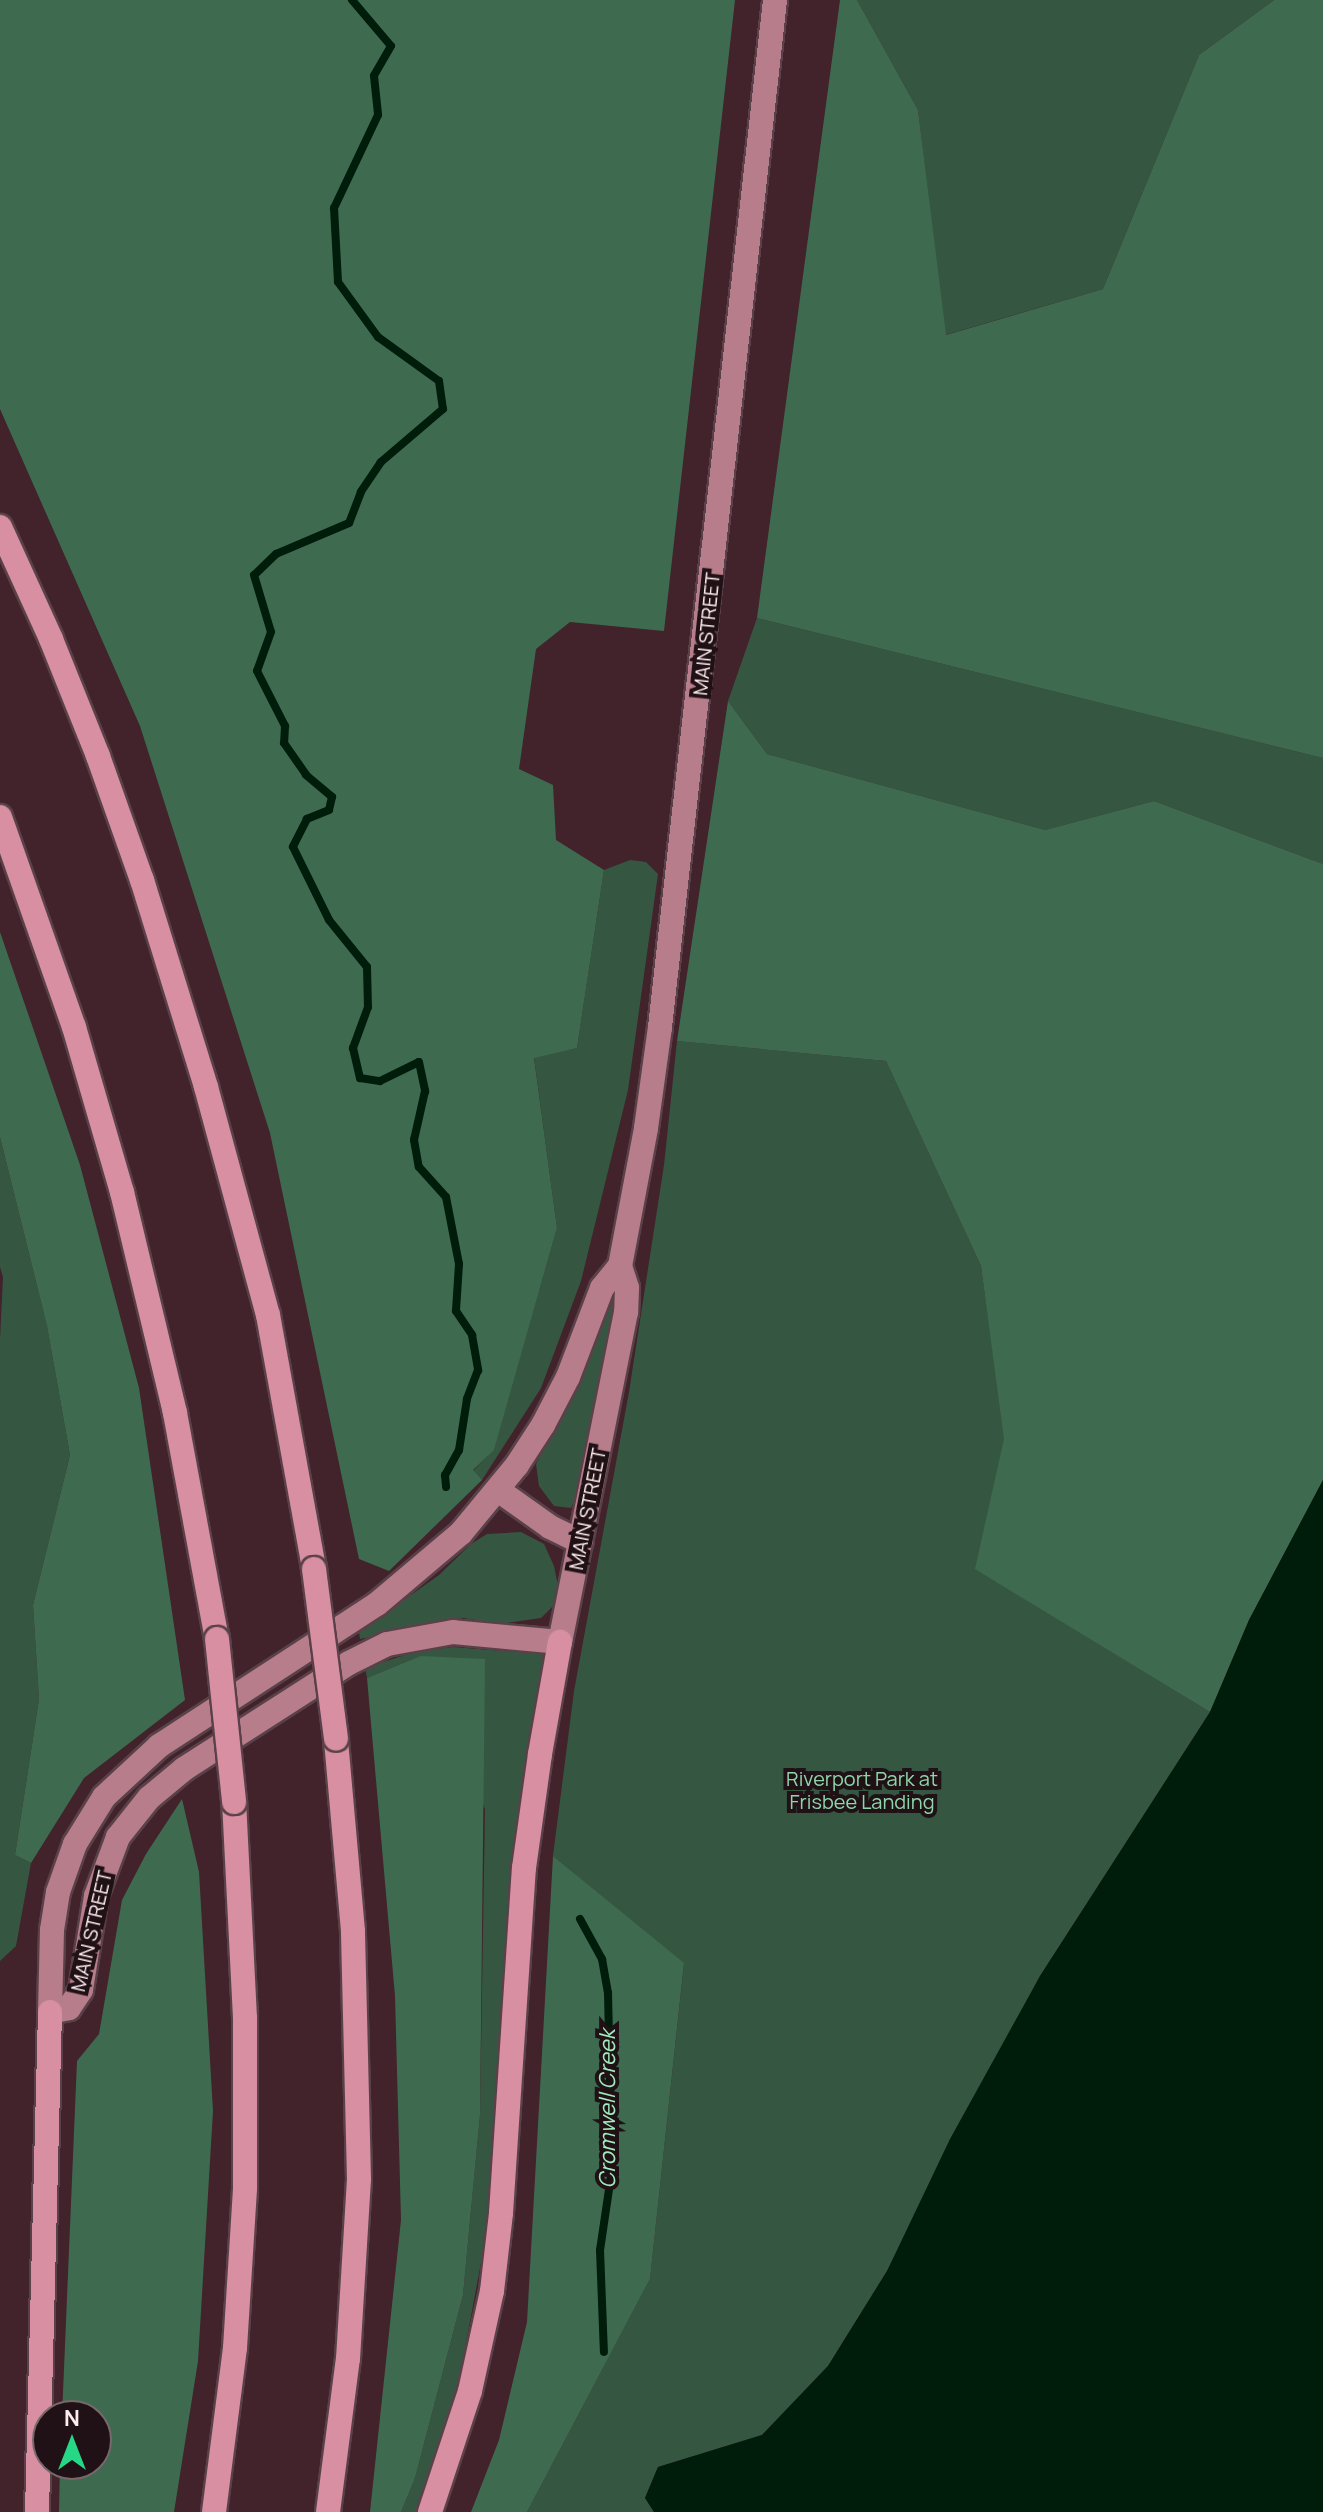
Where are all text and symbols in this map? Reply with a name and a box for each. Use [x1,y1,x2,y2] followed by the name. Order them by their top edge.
[688,571,724,697] street label: MAIN STREET
[563,1446,611,1572] street label: MAIN STREET
[786,1767,938,1814] park label: Riverport Park at Frisbee Landing
[65,1868,117,1994] street label: MAIN STREET
[595,2029,621,2189] water label: Cromwell Creek
[32,2400,112,2480] north arrow
[64,2403,80,2433] text: N

